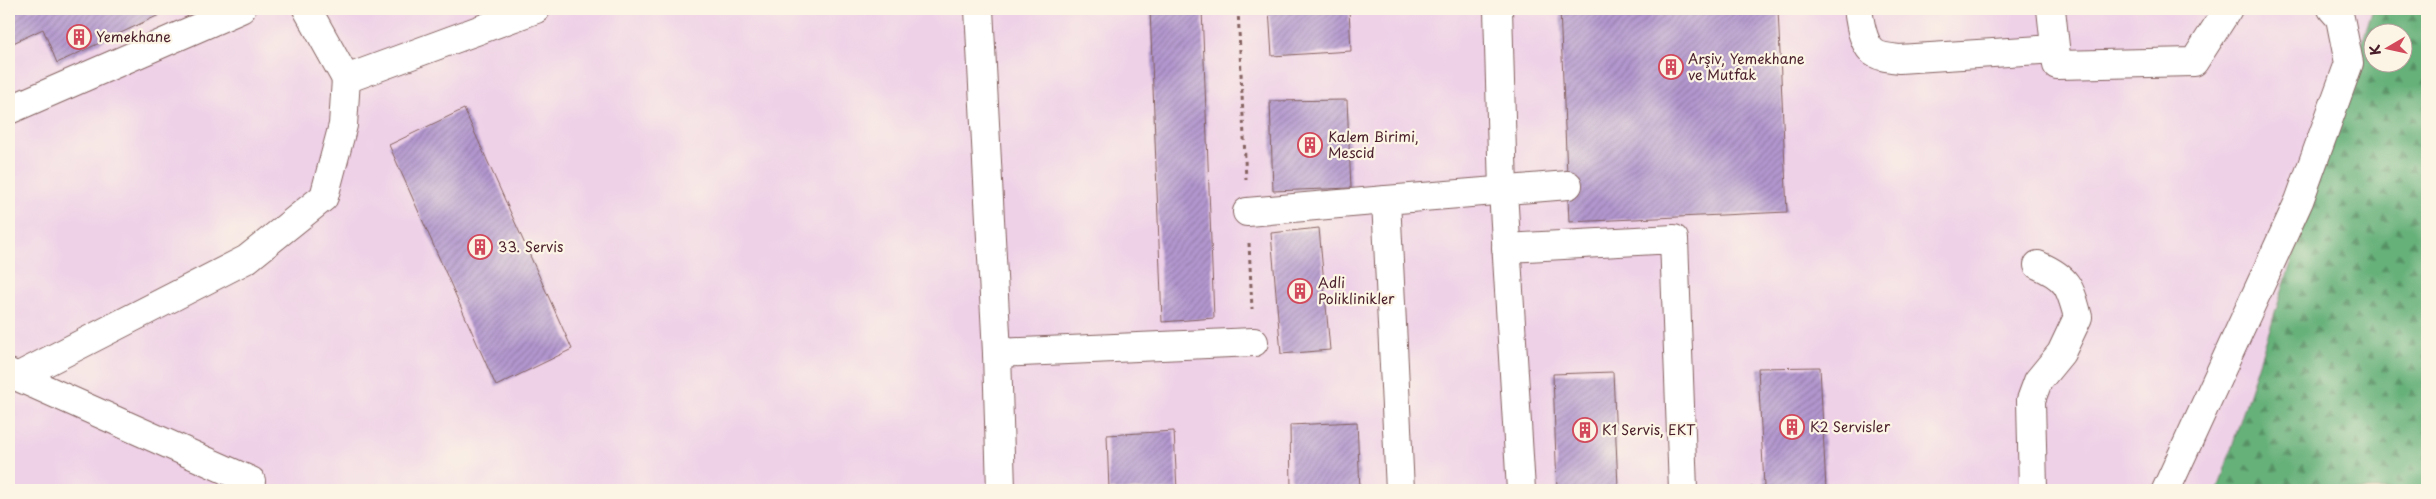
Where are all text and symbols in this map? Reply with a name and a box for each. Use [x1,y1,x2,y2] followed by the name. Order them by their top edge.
[2364,22,2414,72] north arrow
[66,24,92,50] building icon: Yemekhane
[96,26,171,47] place label: Yemekhane
[2363,43,2386,57] text: K
[1688,48,1805,85] place label: Arşiv, Yemekhane ve Mutfak
[1658,54,1684,80] building icon: Arşiv, Yemekhane ve Mutfak
[1328,126,1419,163] place label: Kalem Birimi, Mescid
[1297,132,1323,158] building icon: Kalem Birimi, Mescid
[467,234,493,260] building icon: 33. Servis
[498,236,563,257] place label: 33. Servis
[1318,272,1395,309] place label: Adli Poliklinikler
[1287,278,1313,304] building icon: Adli Poliklinikler
[1779,414,1805,440] building icon: K2 Servisler
[1810,416,1891,437] place label: K2 Servisler
[1572,417,1598,443] building icon: K1 Servis, EKT
[1602,419,1696,440] place label: K1 Servis, EKT

